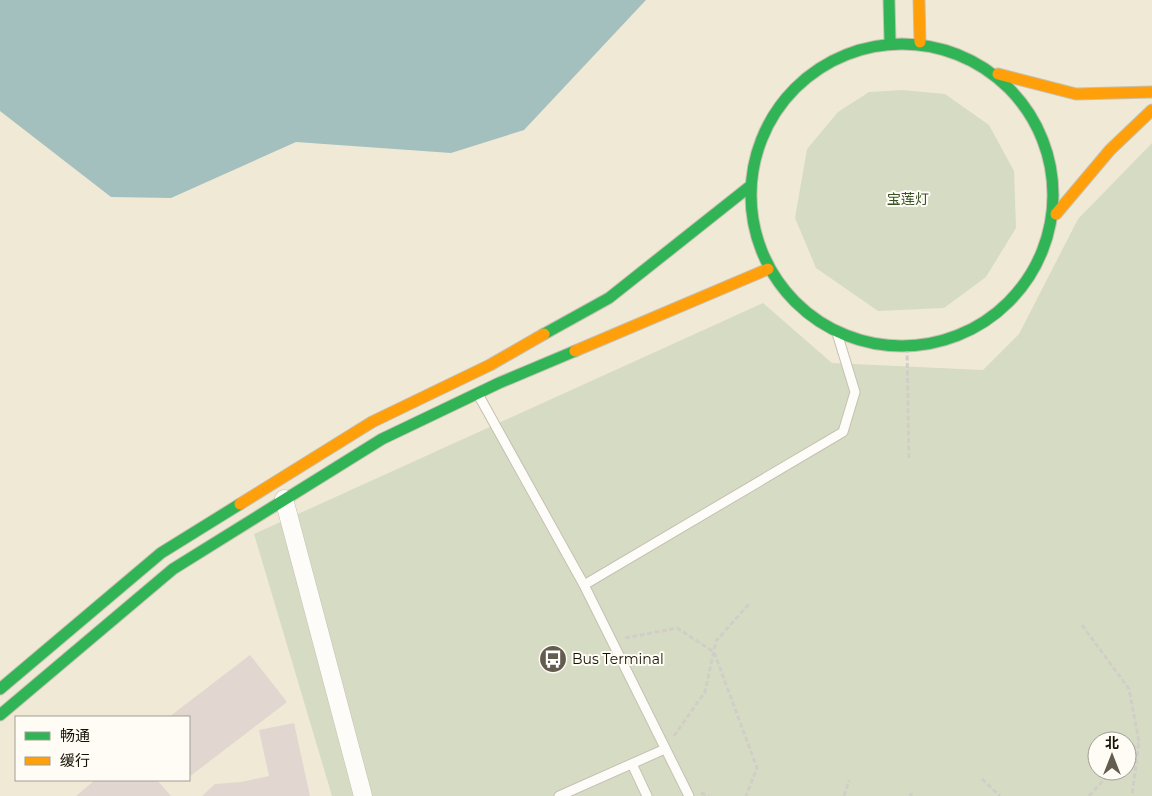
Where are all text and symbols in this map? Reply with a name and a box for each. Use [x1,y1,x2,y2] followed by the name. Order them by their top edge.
[887,190,929,208] park label: 宝莲灯
[538,644,568,674] bus stop icon: Bus Terminal
[572,650,664,668] place label: Bus Terminal
[15,716,190,781] legend
[60,726,90,745] text: 畅通
[1087,731,1137,781] north arrow
[1105,734,1119,752] text: 北
[60,751,90,770] text: 缓行

